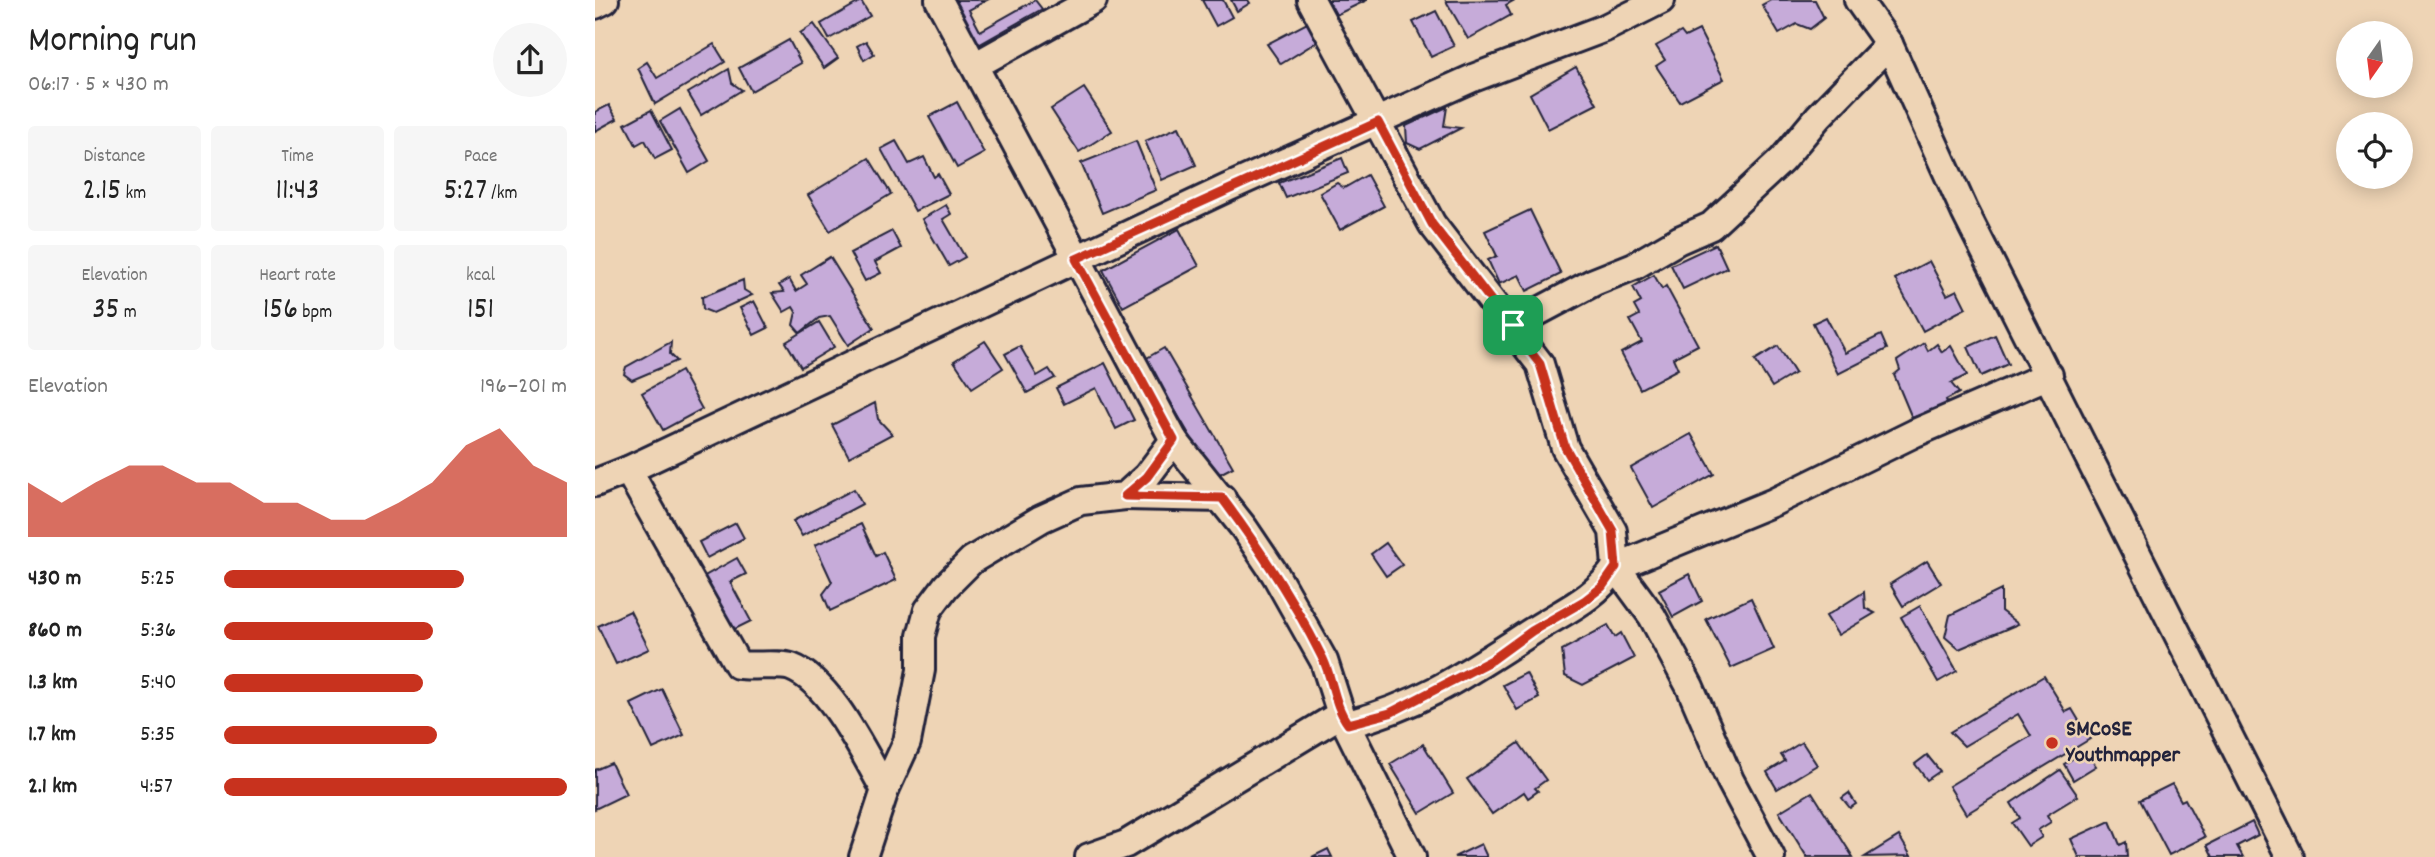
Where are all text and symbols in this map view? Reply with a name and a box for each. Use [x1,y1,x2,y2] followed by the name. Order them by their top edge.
[28,15,197,70] text: Morning run
[2336,21,2413,98] north arrow
[2336,21,2413,189] map controls
[493,23,567,97] button: share
[28,69,169,102] text: 06:17 · 5 × 430 m
[2336,112,2413,189] button: locate
[84,144,145,171] text: Distance
[281,144,314,171] text: Time
[464,144,497,171] text: Pace
[83,171,121,214] text: 2.15
[276,171,319,214] text: 11:43
[443,171,487,214] text: 5:27
[121,181,146,208] text: km
[487,181,518,208] text: /km
[81,263,148,290] text: Elevation
[259,263,336,290] text: Heart rate
[466,263,495,290] text: kcal
[92,290,119,333] text: 35
[263,290,298,333] text: 156
[467,290,494,333] text: 151
[1483,295,1543,355] pin
[119,300,137,327] text: m
[298,300,332,327] text: bpm
[1494,306,1532,344] icon: arrive
[28,371,108,404] text: Elevation
[480,371,567,404] text: 196–201 m
[28,563,81,596] text: 430 m
[140,563,175,596] text: 5:25
[28,615,82,648] text: 860 m
[140,615,176,648] text: 5:36
[28,667,78,700] text: 1.3 km
[140,667,177,700] text: 5:40
[2065,714,2181,773] place label: SMCoSE Youthmapper
[28,719,76,752] text: 1.7 km
[140,719,175,752] text: 5:35
[2044,735,2060,751] marker: SMCoSE Youthmapper
[28,771,77,804] text: 2.1 km
[140,771,173,804] text: 4:57

